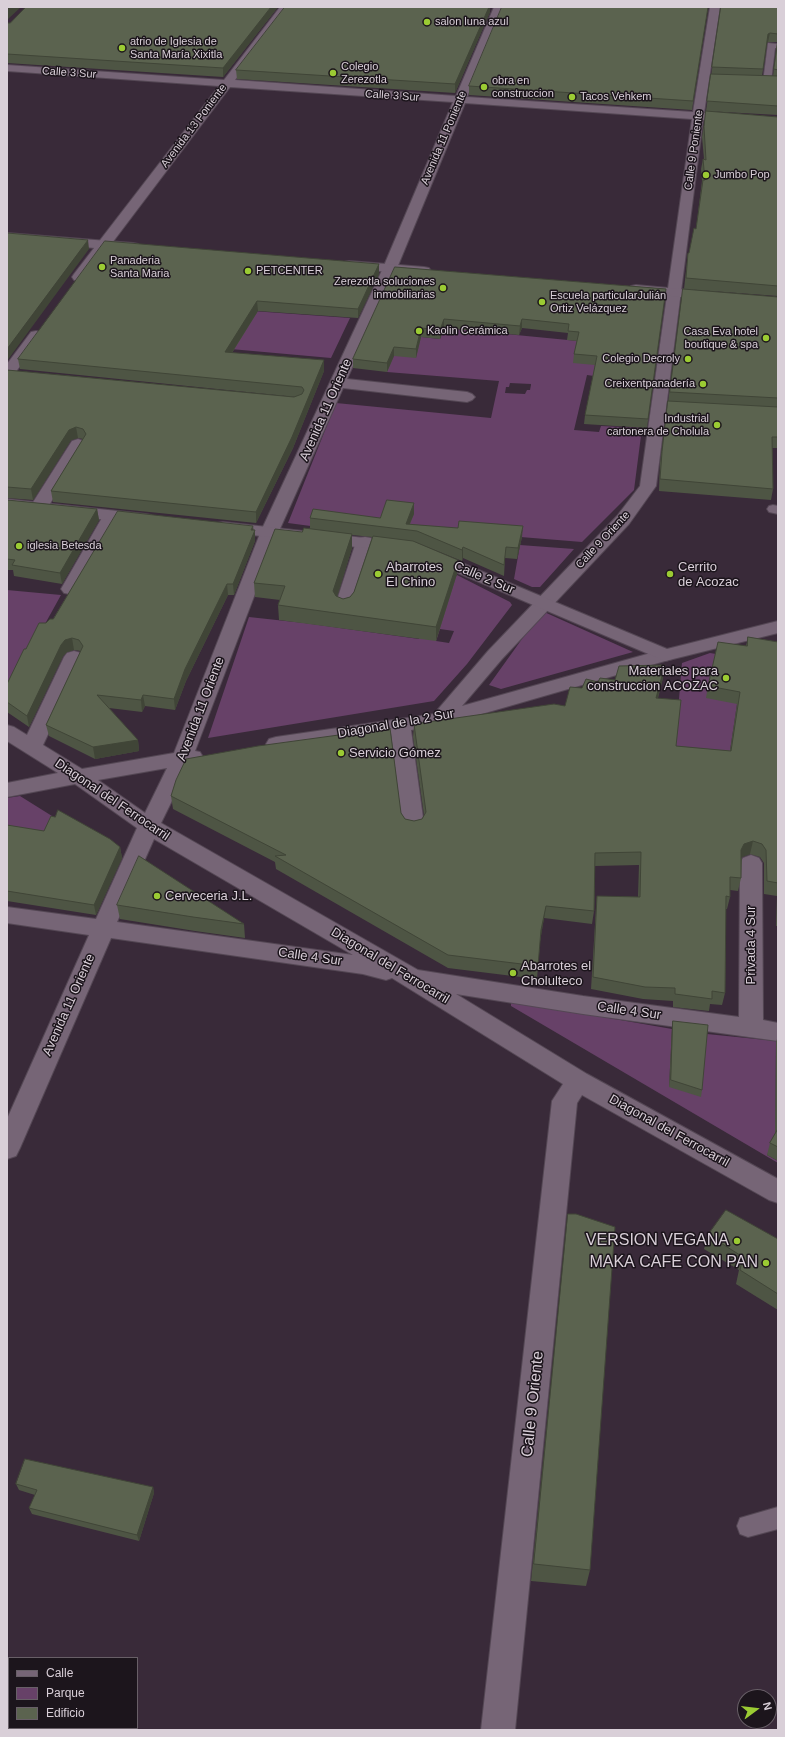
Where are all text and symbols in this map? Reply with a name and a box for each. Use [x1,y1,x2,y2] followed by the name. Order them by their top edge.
[435,15,508,29] place label: salon luna azul
[422,17,432,27] marker: salon luna azul
[130,35,222,61] place label: atrio de Iglesia de Santa María Xixitla
[117,43,127,53] marker: atrio de Iglesia de Santa María Xixitla
[341,60,387,86] place label: Colegio Zerezotla
[41,65,97,81] street label: Calle 3 Sur
[328,68,338,78] marker: Colegio Zerezotla
[492,74,554,100] place label: obra en construccion
[158,82,230,170] street label: Avenida 13 Poniente
[479,82,489,92] marker: obra en construccion
[364,88,420,104] street label: Calle 3 Sur
[418,89,470,187] street label: Avenida 11 Poniente
[580,90,652,104] place label: Tacos Vehkem
[567,92,577,102] marker: Tacos Vehkem
[682,109,706,191] street label: Calle 9 Poniente
[714,168,770,182] place label: Jumbo Pop
[701,170,711,180] marker: Jumbo Pop
[110,254,169,280] place label: Panaderia Santa Maria
[97,262,107,272] marker: Panaderia Santa Maria
[256,264,323,278] place label: PETCENTER
[243,266,253,276] marker: PETCENTER
[334,275,435,301] place label: Zerezotla soluciones inmobiliarias
[438,283,448,293] marker: Zerezotla soluciones inmobiliarias
[550,289,666,315] place label: Escuela particularJulián Ortiz Velázquez
[537,297,547,307] marker: Escuela particularJulián Ortiz Velázquez
[427,324,508,338] place label: Kaolin Cerámica
[683,325,758,351] place label: Casa Eva hotel boutique & spa
[414,326,424,336] marker: Kaolin Cerámica
[761,333,771,343] marker: Casa Eva hotel boutique & spa
[602,352,680,366] place label: Colegio Decroly
[683,354,693,364] marker: Colegio Decroly
[296,357,356,463] street label: Avenida 11 Oriente
[604,377,695,391] place label: Creixentpanadería
[698,379,708,389] marker: Creixentpanadería
[607,412,709,438] place label: Industrial cartonera de Cholula
[712,420,722,430] marker: Industrial cartonera de Cholula
[573,509,633,571] street label: Calle 9 Oriente
[27,539,102,553] place label: iglesia Betesda
[14,541,24,551] marker: iglesia Betesda
[451,558,517,598] street label: Calle 2 Sur
[386,559,442,590] place label: Abarrotes El Chino
[678,559,739,590] place label: Cerrito de Acozac
[373,569,383,579] marker: Abarrotes El Chino
[665,569,675,579] marker: Cerrito de Acozac
[174,655,228,763] street label: Avenida 11 Oriente
[587,663,718,694] place label: Materiales para construccion ACOZAC
[721,673,731,683] marker: Materiales para construccion ACOZAC
[337,706,455,742] street label: Diagonal de la 2 Sur
[349,745,441,761] place label: Servicio Gómez
[336,748,346,758] marker: Servicio Gómez
[52,756,172,844] street label: Diagonal del Ferrocarril
[165,888,252,904] place label: Cerveceria J.L.
[152,891,162,901] marker: Cerveceria J.L.
[743,906,759,984] street label: Privada 4 Sur
[328,925,452,1007] street label: Diagonal del Ferrocarril
[277,945,343,969] street label: Calle 4 Sur
[39,952,99,1058] street label: Avenida 11 Oriente
[521,958,591,989] place label: Abarrotes el Cholulteco
[508,968,518,978] marker: Abarrotes el Cholulteco
[596,999,662,1023] street label: Calle 4 Sur
[606,1091,732,1171] street label: Diagonal del Ferrocarril
[586,1231,729,1251] place label: VERSION VEGANA
[732,1236,742,1246] marker: VERSION VEGANA
[589,1253,758,1273] place label: MAKA CAFE CON PAN
[761,1258,771,1268] marker: MAKA CAFE CON PAN
[518,1350,548,1458] street label: Calle 9 Oriente
[8,1657,138,1729] legend
[46,1666,73,1680] text: Calle
[46,1686,85,1700] text: Parque
[737,1689,777,1729] north arrow
[761,1701,774,1712] text: N
[46,1706,85,1720] text: Edificio

